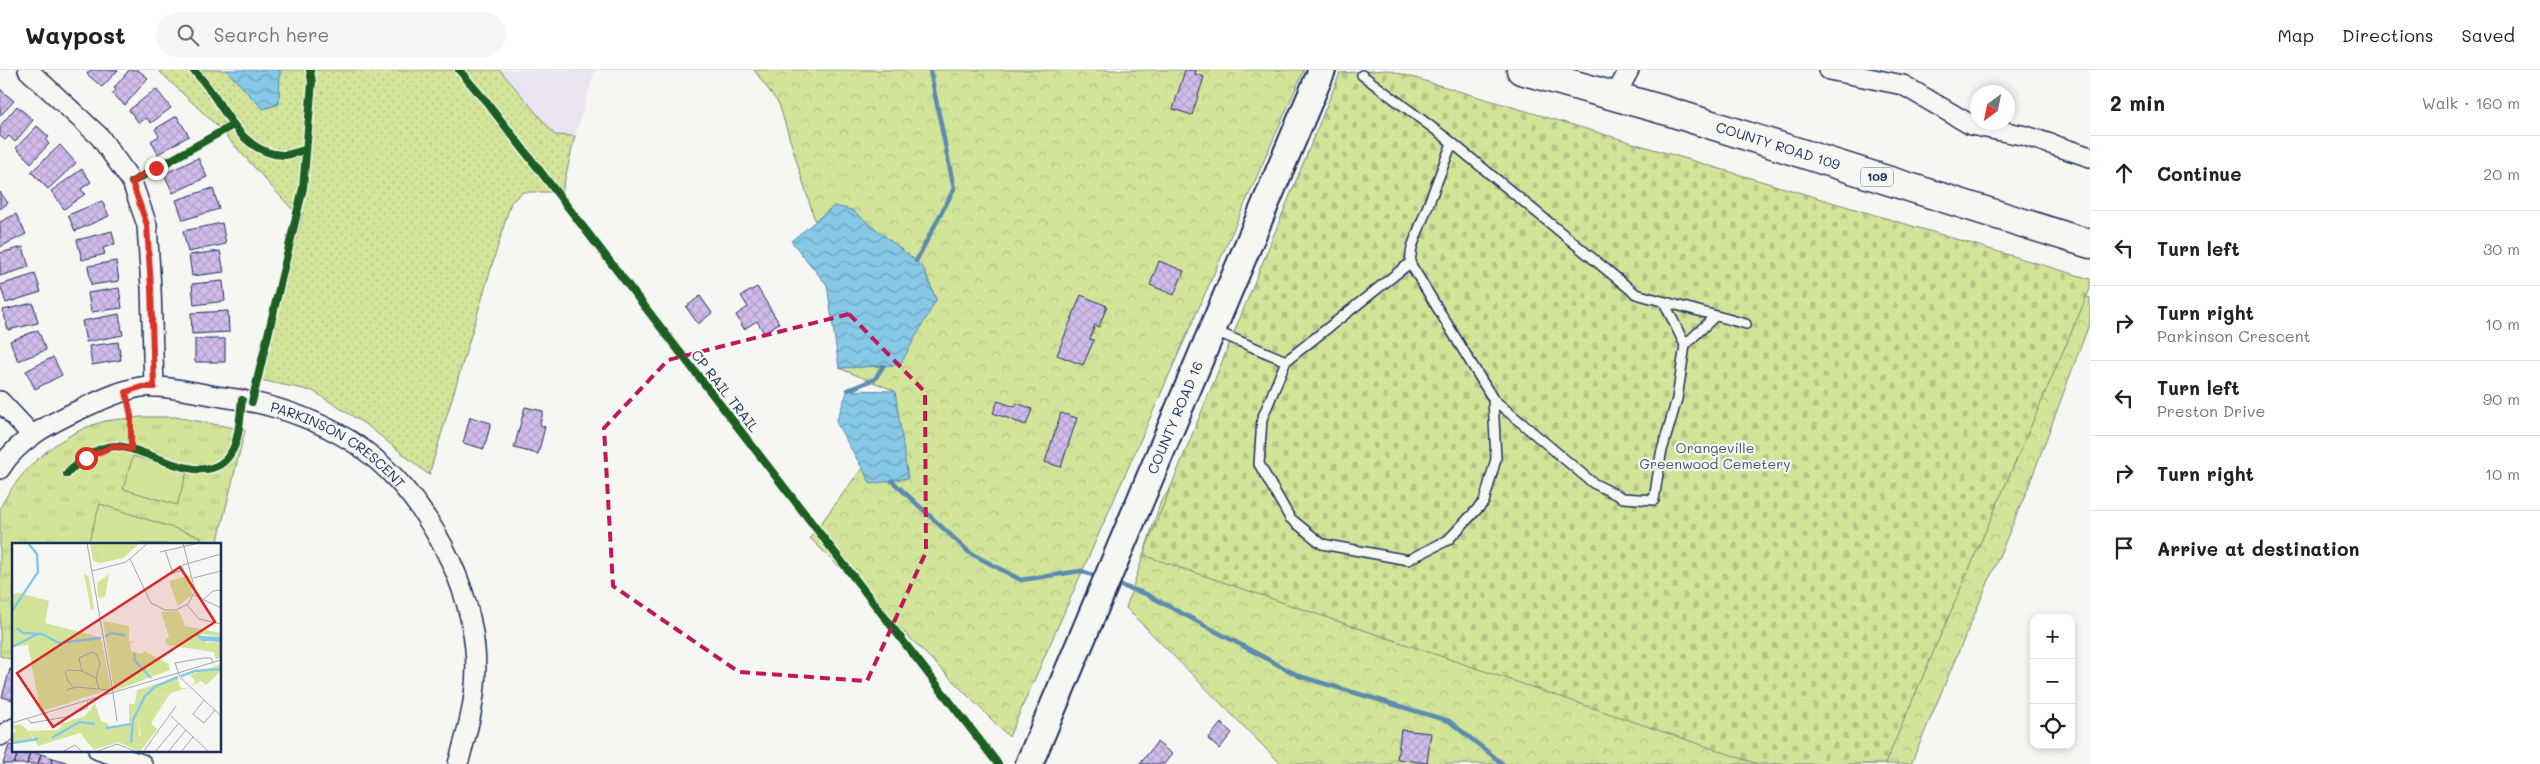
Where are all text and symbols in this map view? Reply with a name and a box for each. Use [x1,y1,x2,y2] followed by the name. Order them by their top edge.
[156,12,506,57] search box
[25,19,126,50] text: Waypost
[174,21,202,49] icon: search
[214,22,329,47] text: Search here
[2277,23,2314,47] text: Map
[2342,23,2434,47] text: Directions
[2462,23,2515,47] text: Saved
[1970,85,2015,130] north arrow
[2110,89,2165,116] text: 2 min
[2422,92,2520,113] text: Walk · 160 m
[1714,117,1843,174] street label: COUNTY ROAD 109
[145,157,168,180] route end
[2110,159,2138,187] icon: ahead
[2157,161,2242,186] text: Continue
[2483,163,2520,184] text: 20 m
[1861,168,1893,186] road number: 109
[2110,234,2138,262] icon: left
[2157,236,2240,261] text: Turn left
[2483,238,2520,259] text: 30 m
[2157,300,2254,325] text: Turn right
[2110,309,2138,337] icon: right
[2485,313,2520,334] text: 10 m
[2157,325,2311,346] text: Parkinson Crescent
[687,346,764,436] street label: CP RAIL TRAIL
[1143,358,1207,477] street label: COUNTY ROAD 16
[2157,375,2240,400] text: Turn left
[2110,384,2138,412] icon: left
[2483,388,2520,409] text: 90 m
[268,397,410,492] street label: PARKINSON CRESCENT
[2157,400,2265,421] text: Preston Drive
[1640,438,1790,473] park label: Orangeville Greenwood Cemetery
[75,447,98,470] route start
[2110,459,2138,487] icon: right
[2157,461,2254,486] text: Turn right
[2485,463,2520,484] text: 10 m
[2110,534,2138,562] icon: arrive
[2157,536,2360,561] text: Arrive at destination
[12,543,221,752] inset map
[2030,614,2075,749] map controls
[2030,614,2075,659] button: +
[2030,659,2075,704] button: −
[2030,704,2075,749] button: locate

